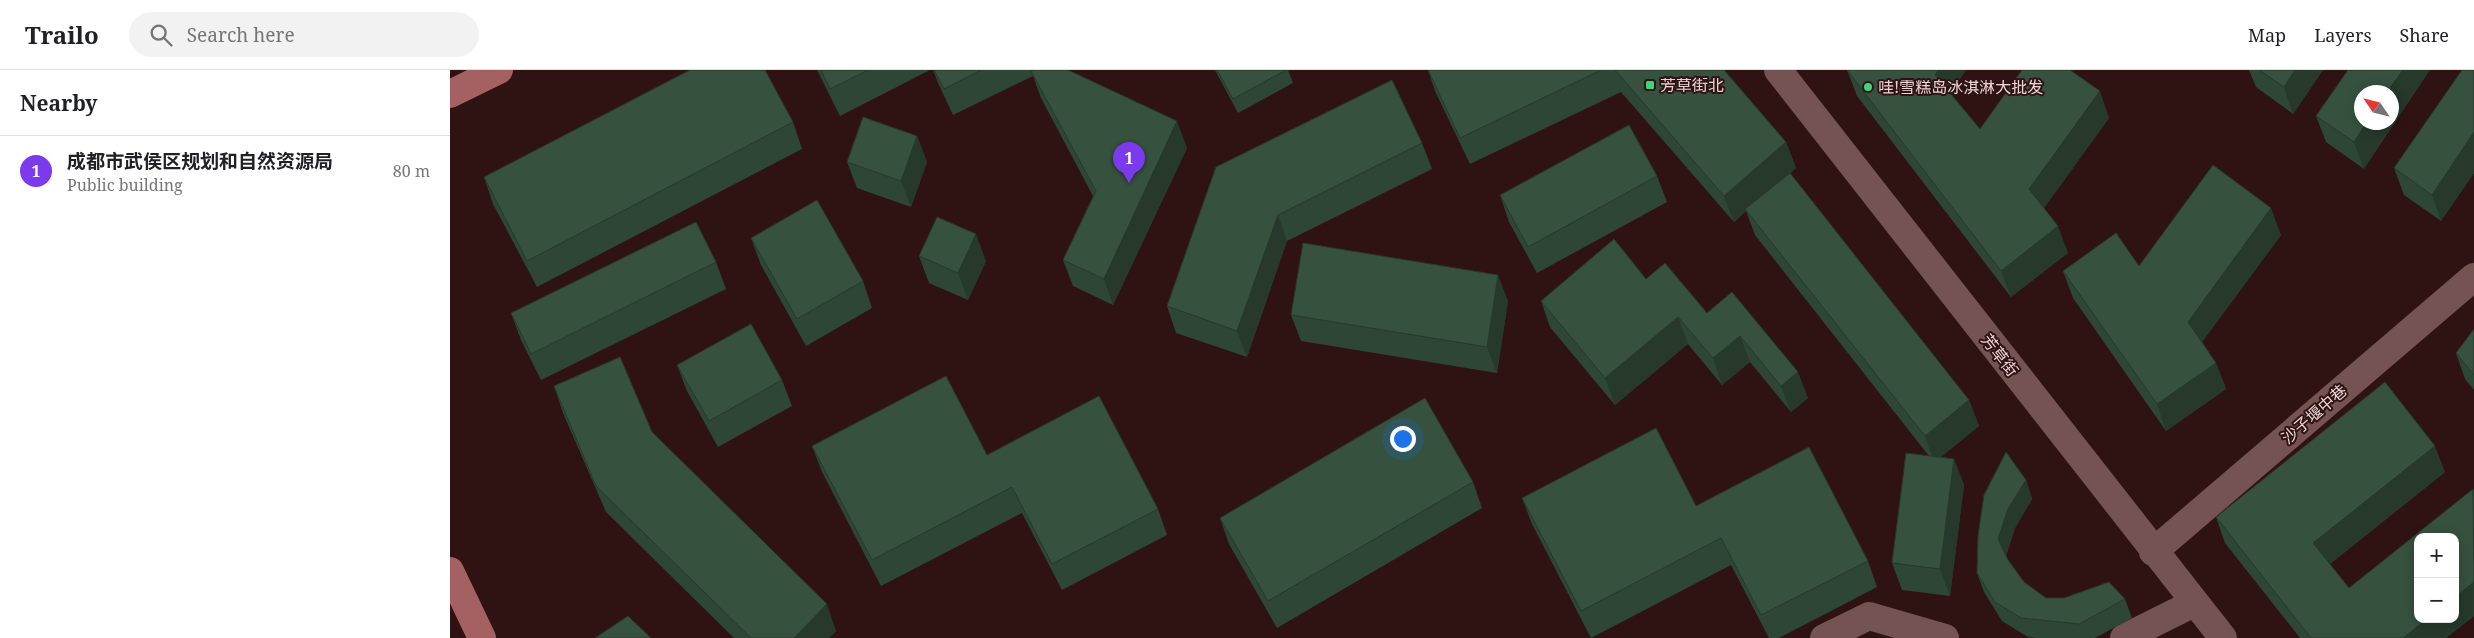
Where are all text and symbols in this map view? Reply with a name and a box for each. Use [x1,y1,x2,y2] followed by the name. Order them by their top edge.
[129,12,479,57] search box
[25,18,99,51] text: Trailo
[147,21,175,49] icon: search
[187,22,295,48] text: Search here
[2248,23,2286,47] text: Map
[2314,23,2372,47] text: Layers
[2400,23,2449,47] text: Share
[1660,74,1724,96] place label: 芳草街北
[1878,76,2043,98] place label: 哇!雪糕岛冰淇淋大批发
[1644,79,1656,91] marker: 芳草街北
[1862,81,1874,93] marker: 哇!雪糕岛冰淇淋大批发
[2354,85,2399,130] north arrow
[20,89,98,117] text: Nearby
[1113,142,1145,183] pin: 1
[67,148,333,174] text: 成都市武侯区规划和自然资源局
[31,160,41,182] text: 1
[393,160,430,182] text: 80 m
[67,174,183,196] text: Public building
[1977,329,2023,381] street label: 芳草街
[2277,379,2351,449] street label: 沙子堰中巷
[1390,426,1416,452] your location
[2414,533,2459,623] map controls
[2414,533,2459,578] button: +
[2414,578,2459,623] button: −

